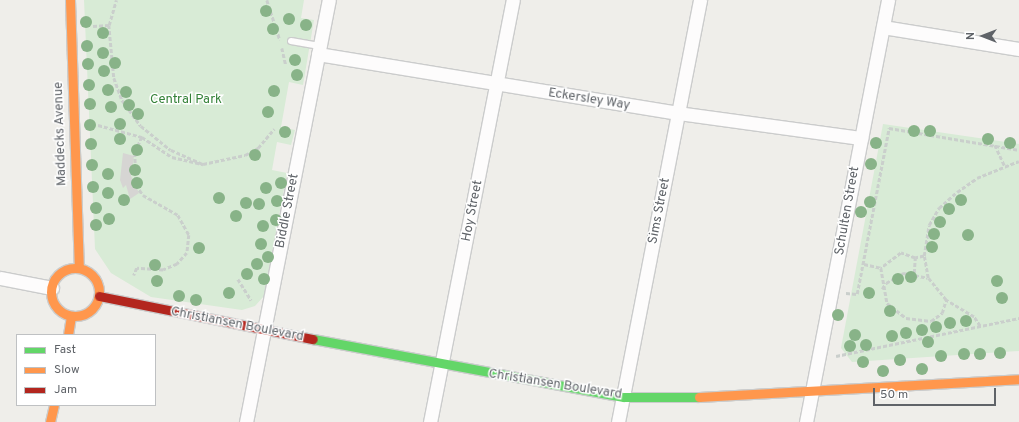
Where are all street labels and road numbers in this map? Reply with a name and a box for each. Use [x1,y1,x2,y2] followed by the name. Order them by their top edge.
[51,81,71,187] street label: Maddecks Avenue
[547,86,631,114] street label: Eckersley Way
[832,165,864,257] street label: Schulten Street
[273,172,303,250] street label: Biddle Street
[646,177,674,245] street label: Sims Street
[459,179,487,243] street label: Hoy Street
[169,304,305,346] street label: Christiansen Boulevard
[487,367,623,403] street label: Christiansen Boulevard

